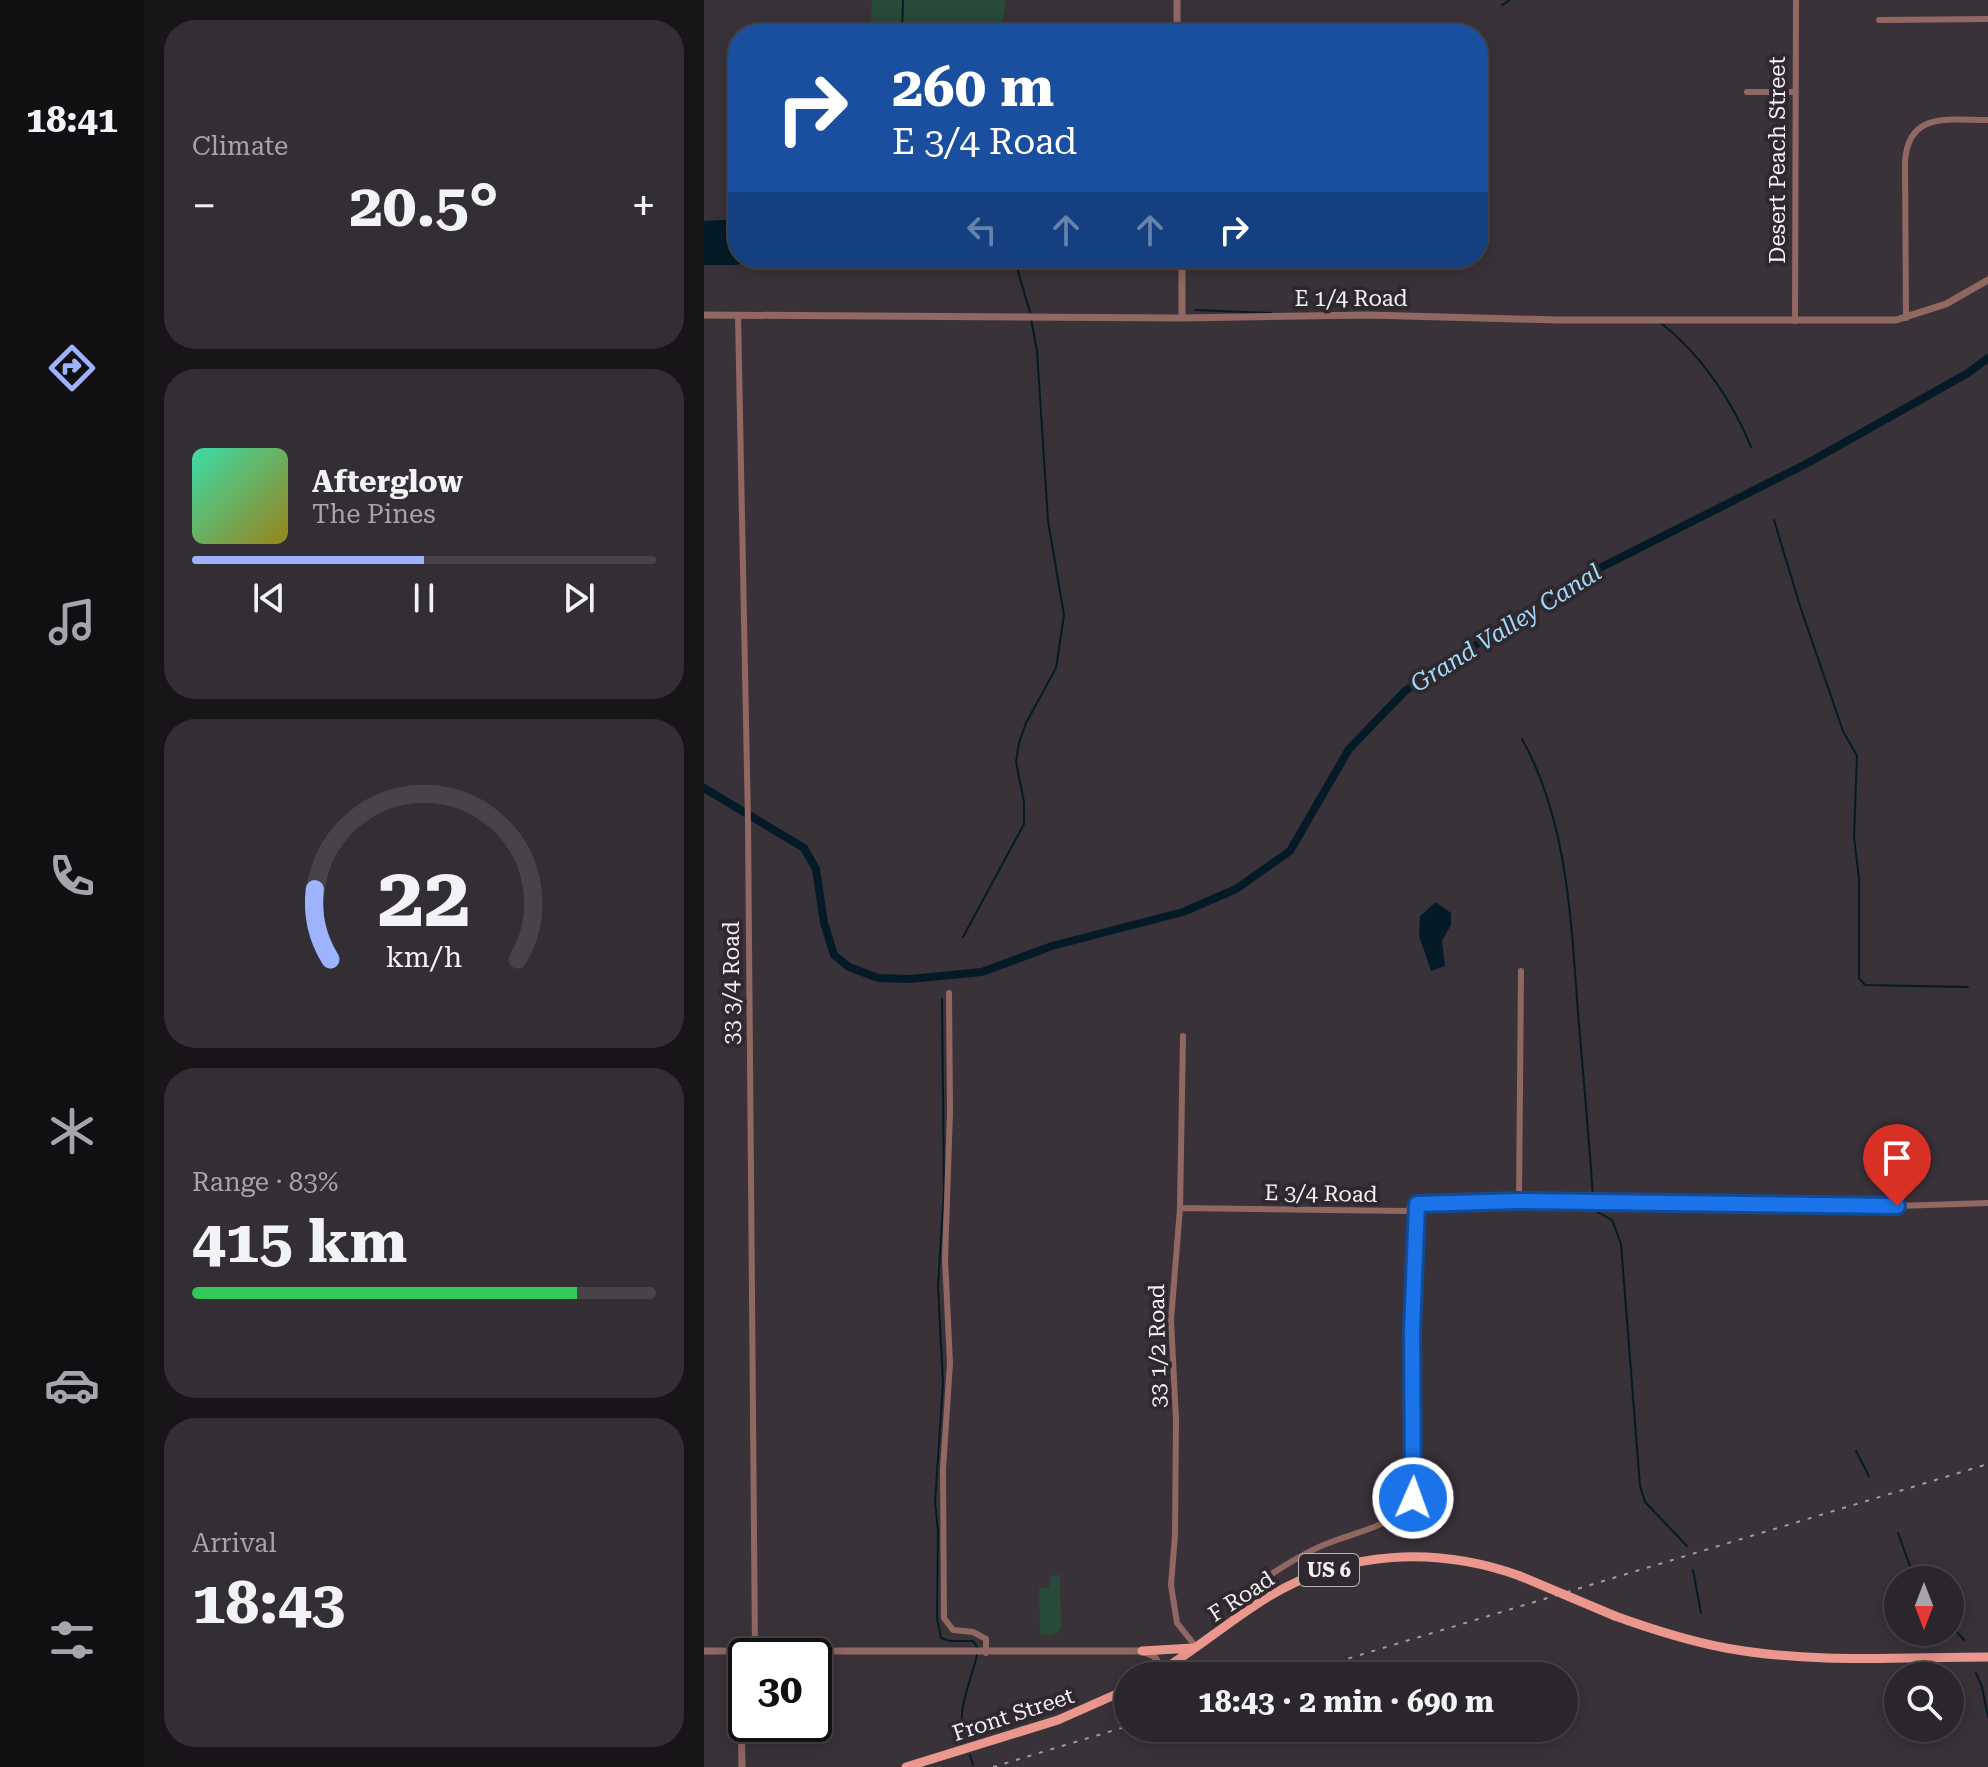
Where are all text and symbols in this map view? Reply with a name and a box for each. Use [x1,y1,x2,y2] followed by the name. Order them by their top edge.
[892,54,1054,120] text: 260 m
[760,56,864,160] icon: right
[1765,56,1790,264] street label: Desert Peach Street
[26,99,118,141] text: 18:41
[892,121,1077,163] text: E 3/4 Road
[192,131,288,161] text: Climate
[349,170,499,241] text: 20.5°
[192,180,217,232] text: −
[631,180,656,232] text: +
[960,208,1004,252] icon: left
[1044,208,1088,252] icon: ahead
[1128,208,1172,252] icon: ahead
[1212,208,1256,252] icon: right
[1294,286,1408,311] street label: E 1/4 Road
[44,340,100,396] icon: directions
[312,464,463,499] text: Afterglow
[312,499,436,529] text: The Pines
[1405,558,1607,698] water label: Grand Valley Canal
[247,576,291,620] icon: previous
[402,576,446,620] icon: pause
[557,576,601,620] icon: next
[44,594,100,650] icon: music
[44,848,100,904] icon: phone
[377,848,471,945] text: 22
[719,921,744,1045] street label: 33 3/4 Road
[386,940,462,974] text: km/h
[44,1103,100,1159] icon: climate
[1863,1124,1931,1206] pin
[1875,1136,1919,1180] icon: arrive
[192,1167,338,1197] text: Range · 83%
[1264,1180,1378,1207] street label: E 3/4 Road
[192,1206,407,1277] text: 415 km
[1144,1284,1171,1408] street label: 33 1/2 Road
[44,1357,100,1413] icon: car
[1371,1456,1455,1540] position arrow
[192,1528,277,1558] text: Arrival
[1299,1554,1359,1586] road number: US 6
[1204,1566,1279,1627] street label: F Road
[1884,1566,1964,1646] north arrow
[1884,1566,1964,1742] map controls
[192,1567,345,1638] text: 18:43
[44,1612,100,1668] icon: filters
[728,1638,832,1742] speed limit sign: 30
[1884,1662,1964,1742] button: search
[949,1683,1077,1746] street label: Front Street
[1198,1684,1494,1719] text: 18:43 · 2 min · 690 m

